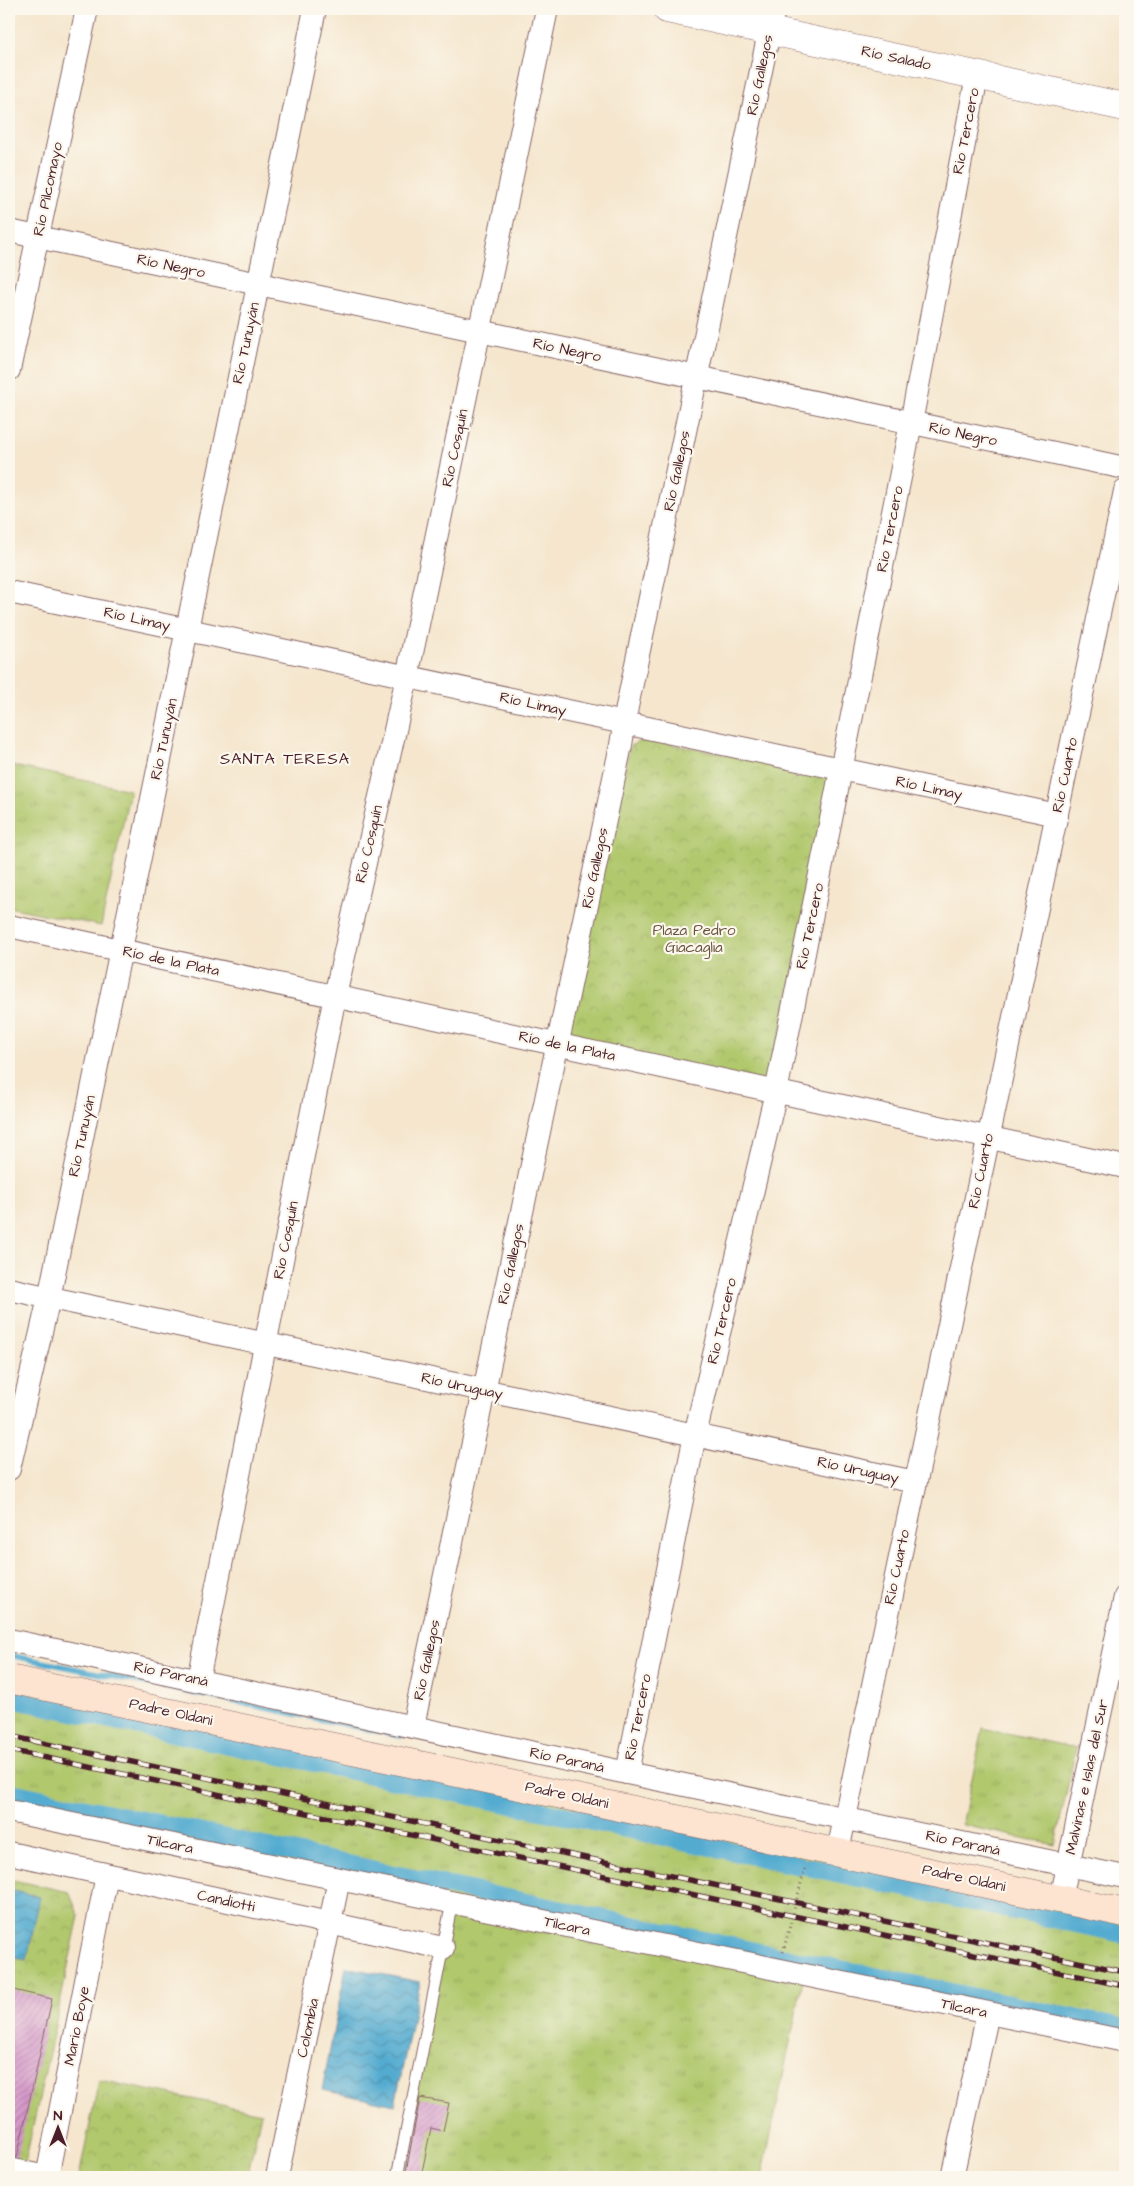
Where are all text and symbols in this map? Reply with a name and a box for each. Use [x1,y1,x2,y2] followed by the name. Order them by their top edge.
[741,32,780,117] street label: Rio Gallegos
[859,40,933,76] street label: Río Salado
[947,86,985,176] street label: Rio Tercero
[28,140,69,238] street label: Río Pilcomayo
[135,249,208,285] street label: Río Negro
[227,300,266,386] street label: Río Tunuyán
[531,333,604,369] street label: Río Negro
[437,407,474,489] street label: Rio Cosquín
[927,417,1000,453] street label: Río Negro
[658,428,697,513] street label: Rio Gallegos
[871,484,909,574] street label: Rio Tercero
[102,602,172,637] street label: Río Limay
[498,687,568,722] street label: Río Limay
[145,696,184,782] street label: Río Tunuyán
[1047,735,1083,814] street label: Río Cuarto
[220,748,350,770] district label: SANTA TERESA
[894,771,964,806] street label: Río Limay
[350,803,388,885] street label: Rio Cosquín
[576,825,615,910] street label: Rio Gallegos
[791,880,829,971] street label: Rio Tercero
[653,920,736,959] park label: Plaza Pedro Giacaglia
[121,940,222,982] street label: Río de la Plata
[517,1025,618,1067] street label: Río de la Plata
[63,1093,102,1179] street label: Río Tunuyán
[963,1131,999,1210] street label: Río Cuarto
[268,1199,304,1281] street label: Rio Cosquín
[492,1221,531,1306] street label: Rio Gallegos
[702,1275,742,1366] street label: Rio Tercero
[419,1367,505,1406] street label: Río Uruguay
[815,1451,901,1490] street label: Río Uruguay
[879,1527,915,1606] street label: Río Cuarto
[408,1617,447,1702] street label: Rio Gallegos
[132,1656,211,1692] street label: Río Paraná
[619,1672,657,1762] street label: Rio Tercero
[127,1693,215,1731] street label: Padre Oldani
[1060,1697,1114,1857] street label: Malvinas e Islas del Sur
[528,1742,607,1778] street label: Río Paraná
[523,1776,611,1814] street label: Padre Oldani
[924,1825,1003,1861] street label: Río Paraná
[145,1829,196,1859] street label: Tilcara
[920,1859,1008,1897] street label: Padre Oldani
[195,1885,258,1918] street label: Candiotti
[542,1911,593,1941] street label: Tilcara
[59,1984,96,2068] street label: Mario Boye
[939,1993,990,2023] street label: Tilcara
[292,1996,325,2059] street label: Colombia
[32,2104,82,2154] north arrow
[54,2106,63,2126] text: N

